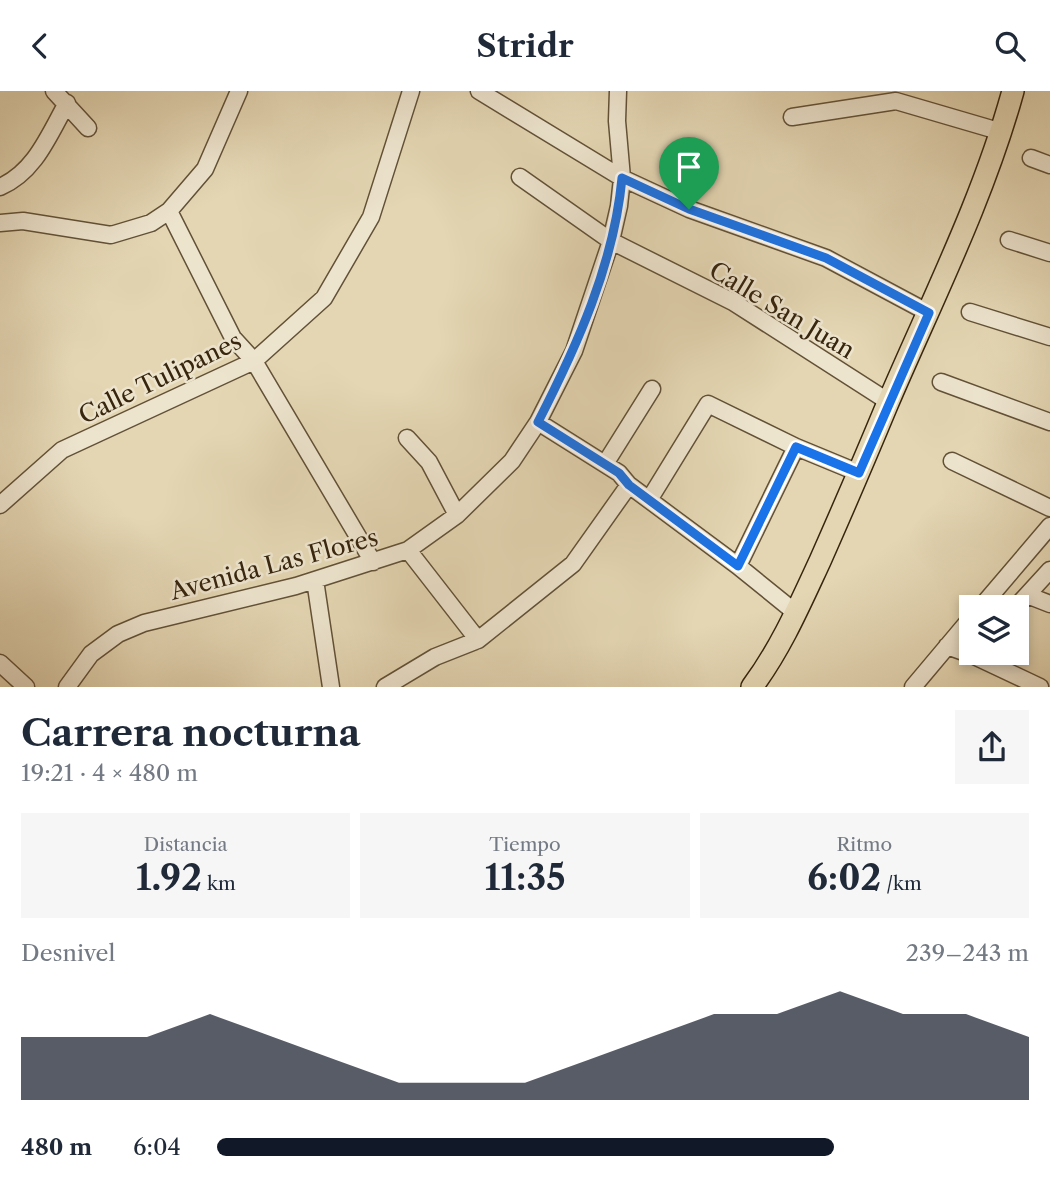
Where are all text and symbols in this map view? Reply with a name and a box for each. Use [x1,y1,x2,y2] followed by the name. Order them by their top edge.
[476,26,574,65] text: Stridr
[21,27,59,65] icon: back
[991,27,1029,65] icon: search
[659,137,719,209] pin
[670,148,708,186] icon: arrive
[704,255,860,365] street label: Calle San Juan
[74,326,246,430] street label: Calle Tulipanes
[166,522,381,606] street label: Avenida Las Flores
[959,595,1029,665] map controls
[959,595,1029,665] button: layers
[21,709,361,756] text: Carrera nocturna
[955,710,1029,784] button: share
[21,759,198,787] text: 19:21 · 4 × 480 m
[144,833,228,856] text: Distancia
[489,833,561,856] text: Tiempo
[836,833,892,856] text: Ritmo
[136,856,202,899] text: 1.92
[484,856,565,899] text: 11:35
[807,856,881,899] text: 6:02
[202,872,236,895] text: km
[881,872,922,895] text: /km
[21,939,115,967] text: Desnivel
[906,939,1029,967] text: 239–243 m
[21,1133,92,1161] text: 480 m
[133,1133,181,1161] text: 6:04

